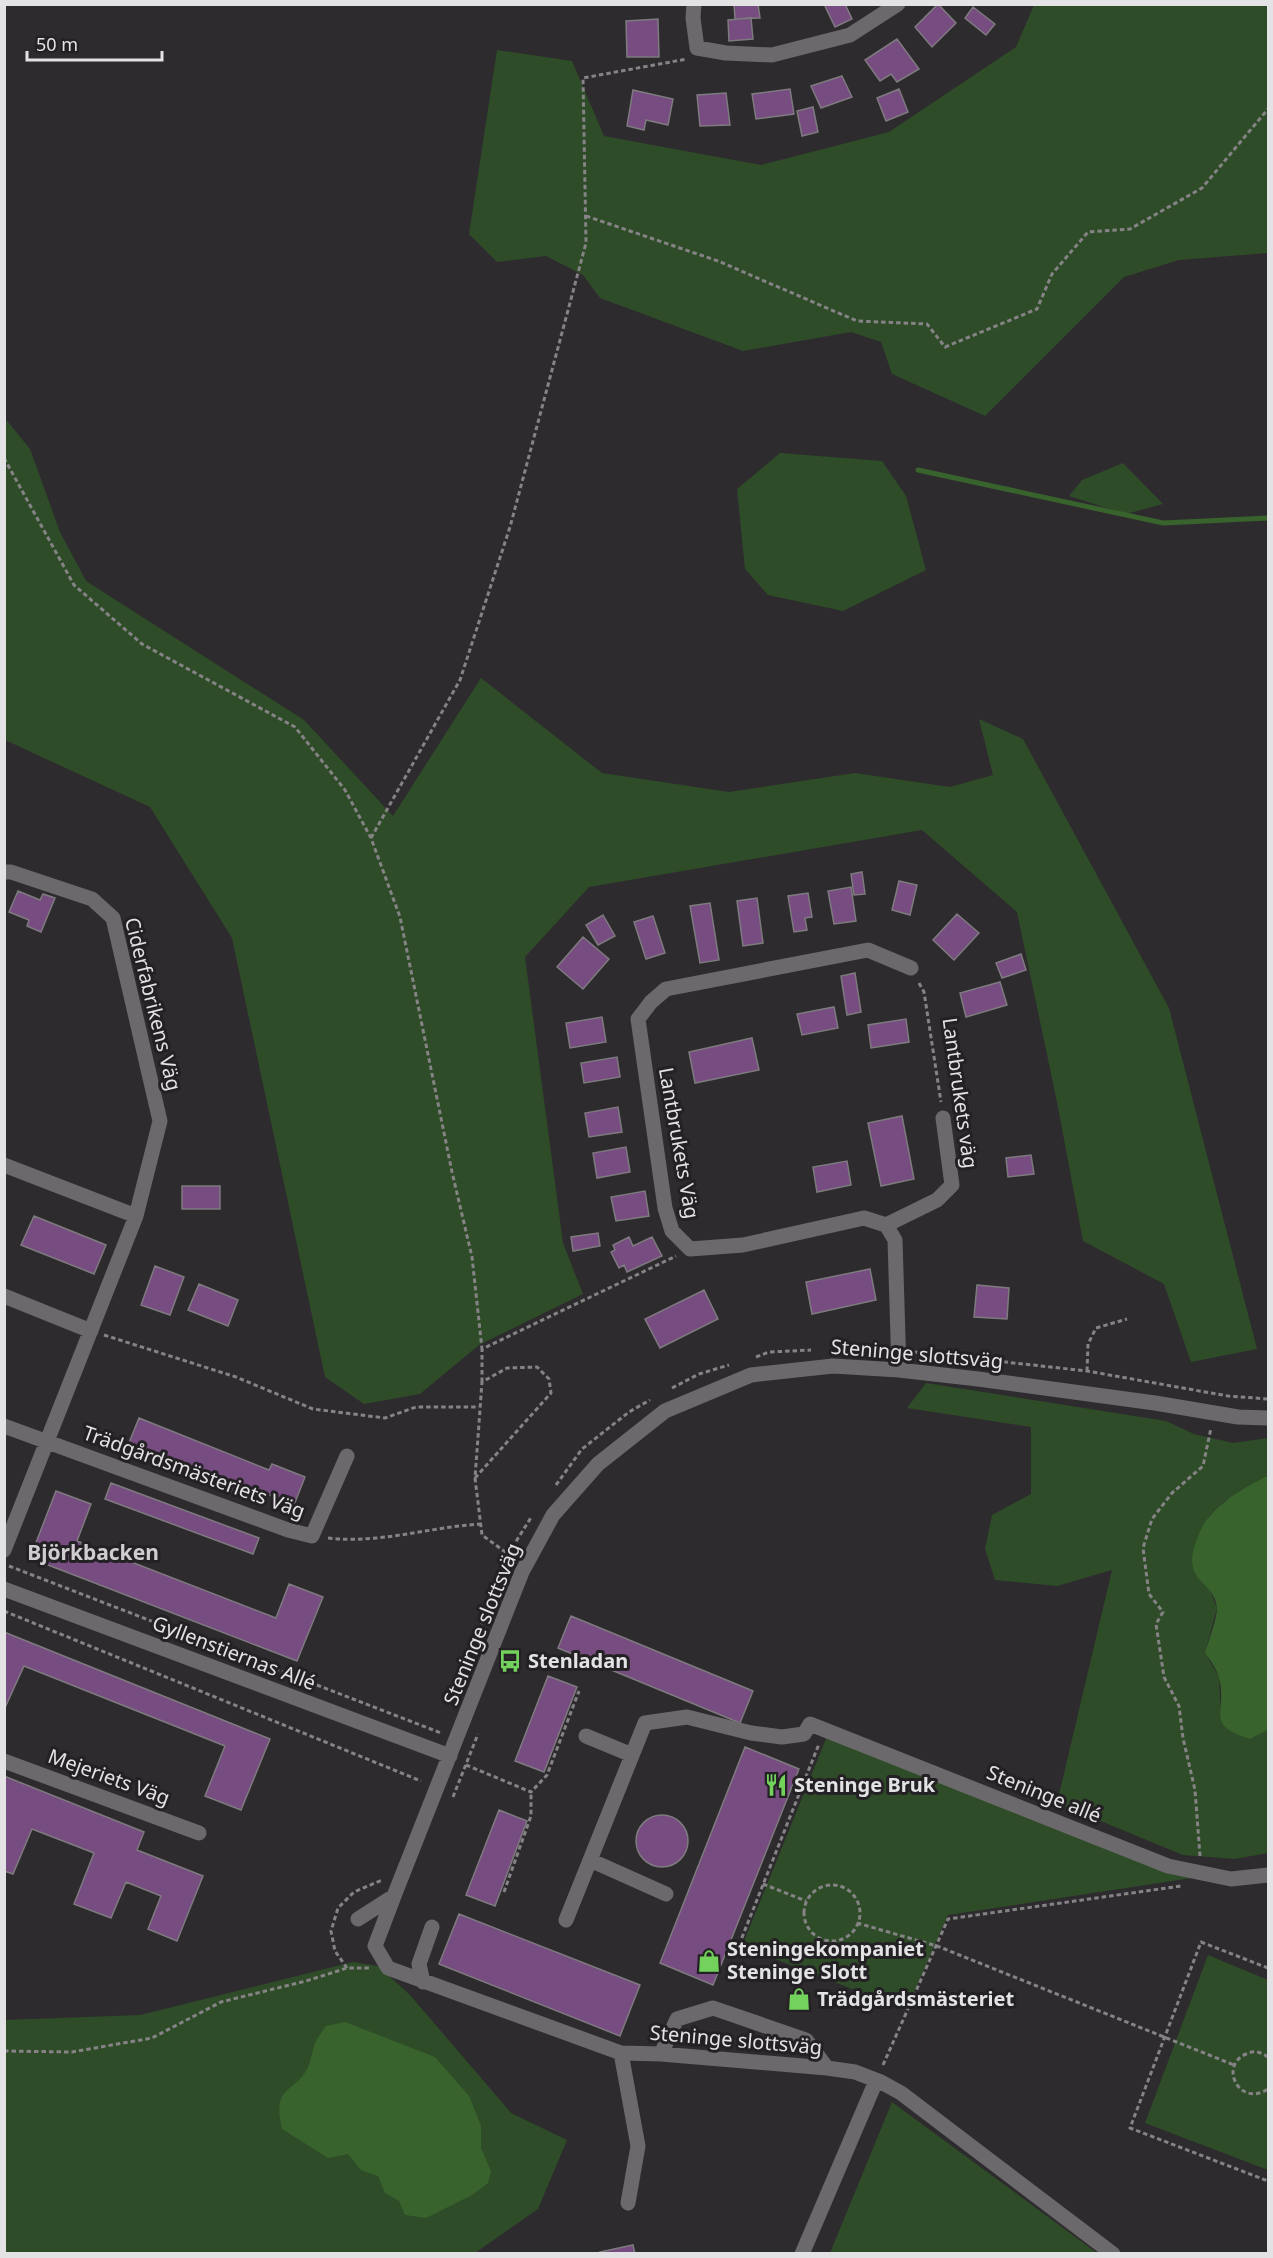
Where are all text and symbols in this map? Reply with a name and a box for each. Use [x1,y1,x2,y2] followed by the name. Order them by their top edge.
[27,24,162,62] scale bar
[36,32,78,56] text: 50 m
[119,914,188,1093] street label: Ciderfabrikens Väg
[937,1016,984,1170] street label: Lantbrukets väg
[653,1065,706,1221] street label: Lantbrukets Väg
[830,1333,1004,1374] street label: Steninge slottsväg
[79,1419,309,1524] street label: Trädgårdsmästeriets Väg
[27,1538,159,1566] district label: Björkbacken
[437,1539,526,1709] street label: Steninge slottsväg
[149,1609,320,1696] street label: Gyllenstiernas Allé
[528,1647,628,1674] place label: Stenladan
[497,1648,523,1674] bus stop icon: Stenladan
[45,1742,174,1811] street label: Mejeriets Väg
[983,1758,1105,1829] street label: Steninge allé
[794,1771,936,1798] place label: Steninge Bruk
[763,1772,789,1798] restaurant icon: Steninge Bruk
[727,1935,924,1985] place label: Steningekompaniet Steninge Slott
[696,1948,722,1974] shop icon: Steningekompaniet Steninge Slott
[817,1985,1015,2012] place label: Trädgårdsmästeriet
[786,1986,812,2012] shop icon: Trädgårdsmästeriet
[649,2019,823,2060] street label: Steninge slottsväg

